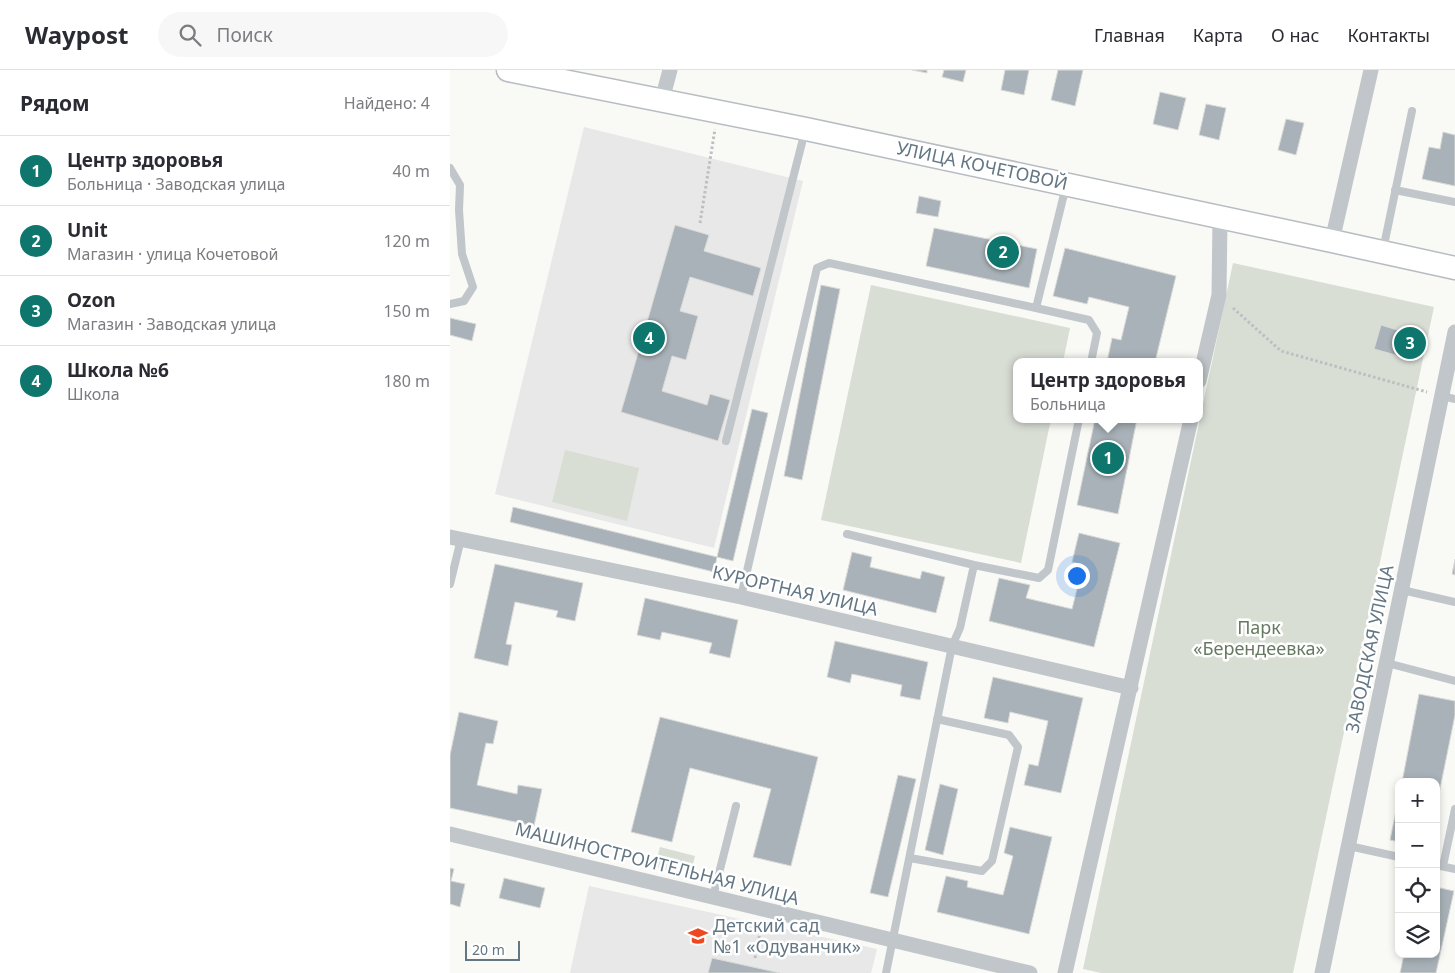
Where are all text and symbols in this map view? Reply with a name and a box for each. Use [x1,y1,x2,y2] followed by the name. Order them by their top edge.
[158,12,508,57] search box
[25,18,128,51] text: Waypost
[176,21,204,49] icon: search
[216,22,273,48] text: Поиск
[1094,23,1165,47] text: Главная
[1193,23,1243,47] text: Карта
[1271,23,1319,47] text: О нас
[1347,23,1430,47] text: Контакты
[20,89,90,117] text: Рядом
[344,92,430,114] text: Найдено: 4
[895,135,1070,195] street label: УЛИЦА КОЧЕТОВОЙ
[67,147,223,173] text: Центр здоровья
[31,160,41,182] text: 1
[393,160,430,182] text: 40 m
[67,173,285,195] text: Больница · Заводская улица
[67,217,108,243] text: Unit
[31,230,41,252] text: 2
[383,230,430,252] text: 120 m
[987,233,1019,271] pin: 2
[67,243,278,265] text: Магазин · улица Кочетовой
[67,287,116,313] text: Ozon
[31,300,41,322] text: 3
[383,300,430,322] text: 150 m
[67,313,276,335] text: Магазин · Заводская улица
[633,319,665,357] pin: 4
[1394,324,1426,362] pin: 3
[67,357,169,383] text: Школа №6
[1013,358,1203,423] popup
[1030,367,1186,393] text: Центр здоровья
[31,370,41,392] text: 4
[383,370,430,392] text: 180 m
[67,383,120,405] text: Школа
[1030,393,1106,415] text: Больница
[1092,439,1124,477] pin: 1
[710,559,881,621] street label: КУРОРТНАЯ УЛИЦА
[1339,562,1399,735] street label: ЗАВОДСКАЯ УЛИЦА
[1064,563,1090,589] your location
[1193,615,1325,660] park label: Парк «Берендеевка»
[1395,778,1440,958] map controls
[1395,778,1440,823] button: +
[513,816,802,910] street label: МАШИНОСТРОИТЕЛЬНАЯ УЛИЦА
[1395,823,1440,868] button: −
[1395,868,1440,913] button: locate
[713,913,861,958] place label: Детский сад №1 «Одуванчик»
[1395,913,1440,958] button: layers
[687,925,709,947] school or university icon: Детский сад №1 «Одуванчик»
[465,938,520,961] scale bar
[472,940,505,959] text: 20 m

